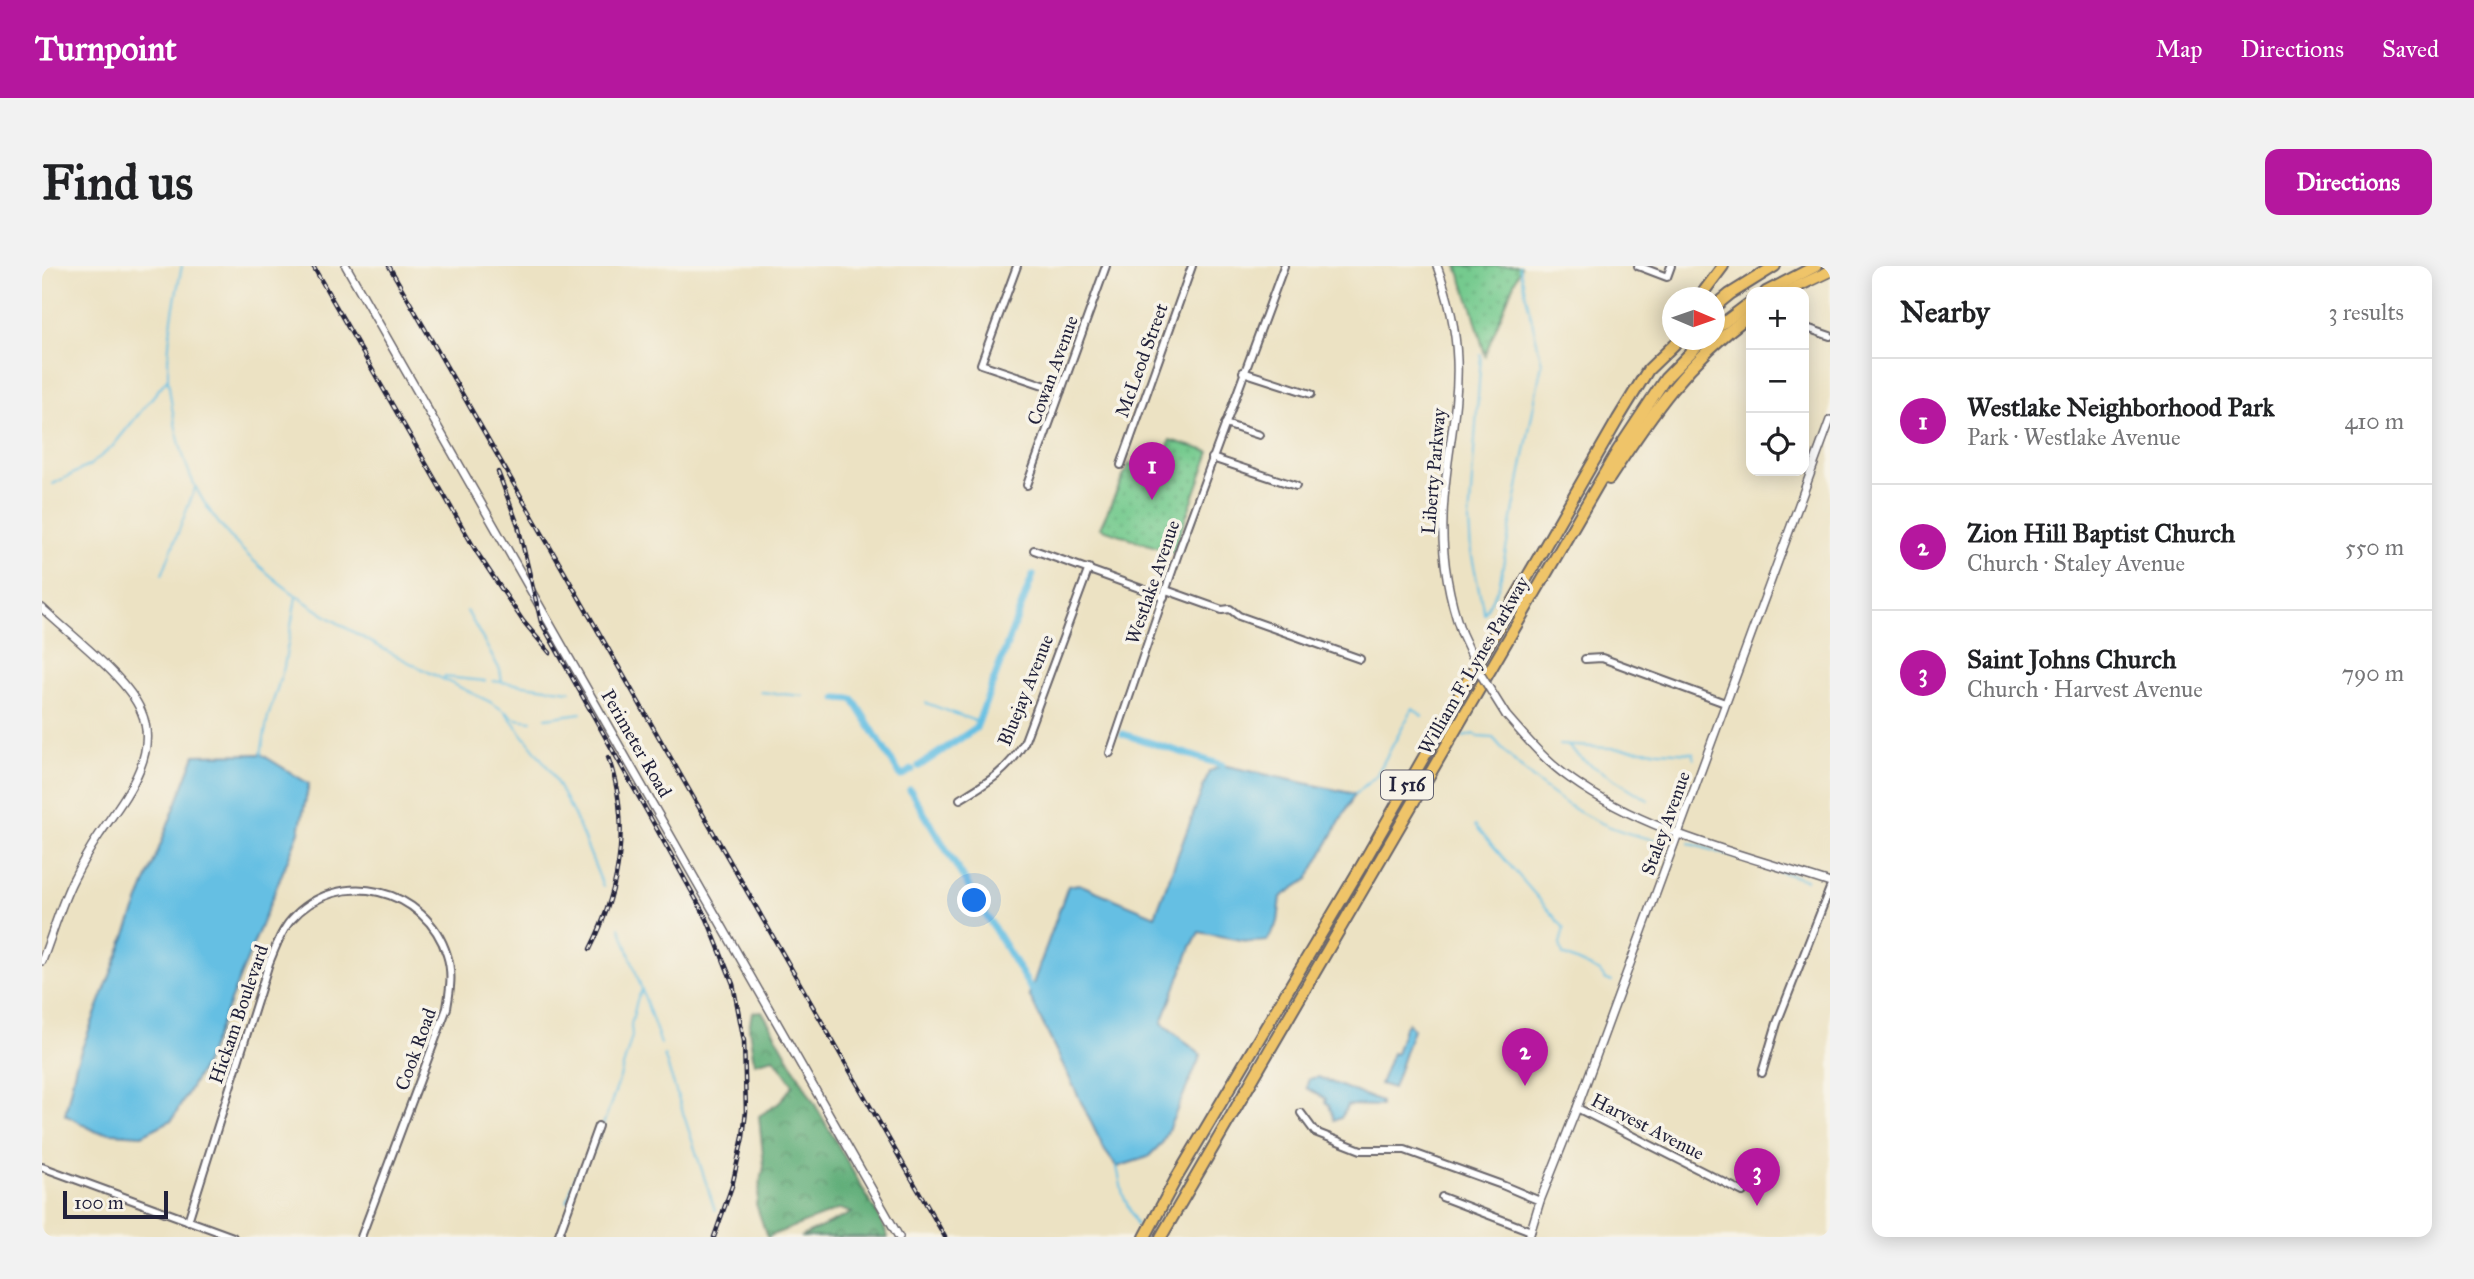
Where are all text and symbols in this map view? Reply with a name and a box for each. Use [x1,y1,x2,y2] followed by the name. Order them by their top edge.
[35,29,177,69] text: Turnpoint
[2156,34,2203,64] text: Map
[2241,34,2344,64] text: Directions
[2382,34,2439,64] text: Saved
[2265,149,2432,215] button: Directions
[42,153,193,212] text: Find us
[1662,287,1725,350] north arrow
[1746,287,1809,476] map controls
[1746,287,1809,350] button: +
[1900,294,1990,330] text: Nearby
[2328,298,2404,326] text: 3 results
[1110,300,1173,420] street label: McLeod Street
[1022,312,1083,428] street label: Cowan Avenue
[1746,350,1809,413] button: −
[1967,391,2275,423] text: Westlake Neighborhood Park
[1417,406,1451,535] street label: Liberty Parkway
[1918,407,1928,435] text: 1
[2345,407,2404,435] text: 410 m
[1746,413,1809,476] button: locate
[1967,423,2181,451] text: Park · Westlake Avenue
[1129,442,1175,500] pin: 1
[1120,517,1184,647] street label: Westlake Avenue
[1967,517,2235,549] text: Zion Hill Baptist Church
[1917,533,1929,561] text: 2
[2345,533,2404,561] text: 550 m
[1967,549,2185,577] text: Church · Staley Avenue
[1413,571,1534,758] street label: William F. Lynes Parkway
[993,631,1058,749] street label: Bluejay Avenue
[1967,643,2177,675] text: Saint Johns Church
[1918,659,1928,687] text: 3
[2342,659,2404,687] text: 790 m
[1967,675,2203,703] text: Church · Harvest Avenue
[596,685,677,802] street label: Perimeter Road
[1636,768,1695,878] street label: Staley Avenue
[1381,770,1433,800] road number: I 516
[957,883,991,917] your location
[204,941,273,1087] street label: Hickam Boulevard
[390,1005,441,1093] street label: Cook Road
[1502,1028,1548,1086] pin: 2
[1588,1088,1708,1165] street label: Harvest Avenue
[1734,1148,1780,1206] pin: 3
[63,1188,168,1220] scale bar
[74,1191,124,1214] text: 100 m

